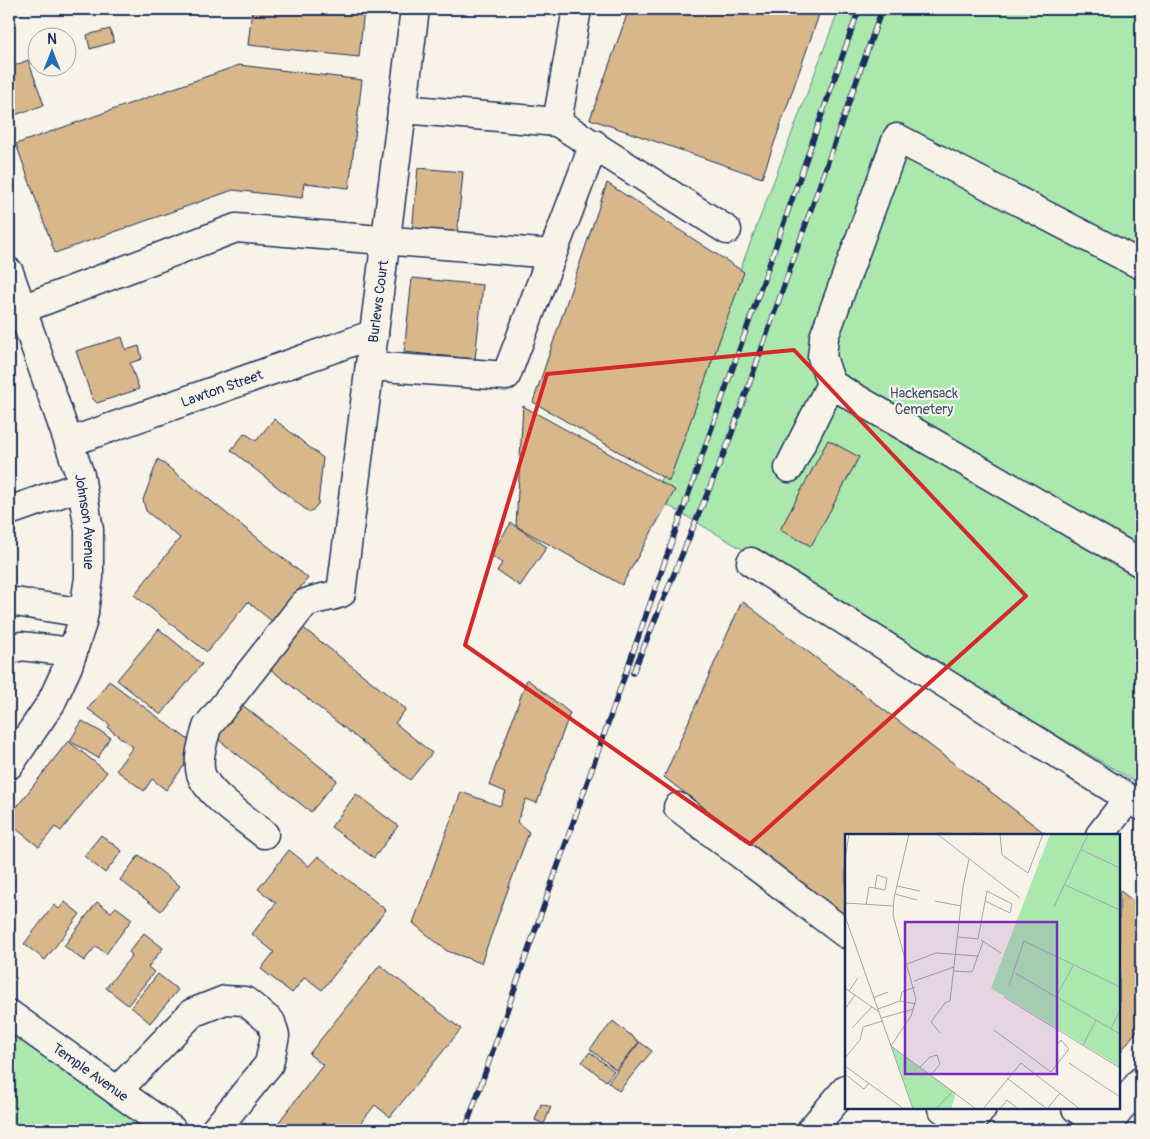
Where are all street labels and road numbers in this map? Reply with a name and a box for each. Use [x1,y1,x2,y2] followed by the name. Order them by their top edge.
[364,259,392,344] street label: Burlews Court
[178,366,265,410] street label: Lawton Street
[71,472,98,569] street label: Johnson Avenue
[49,1039,132,1105] street label: Temple Avenue

